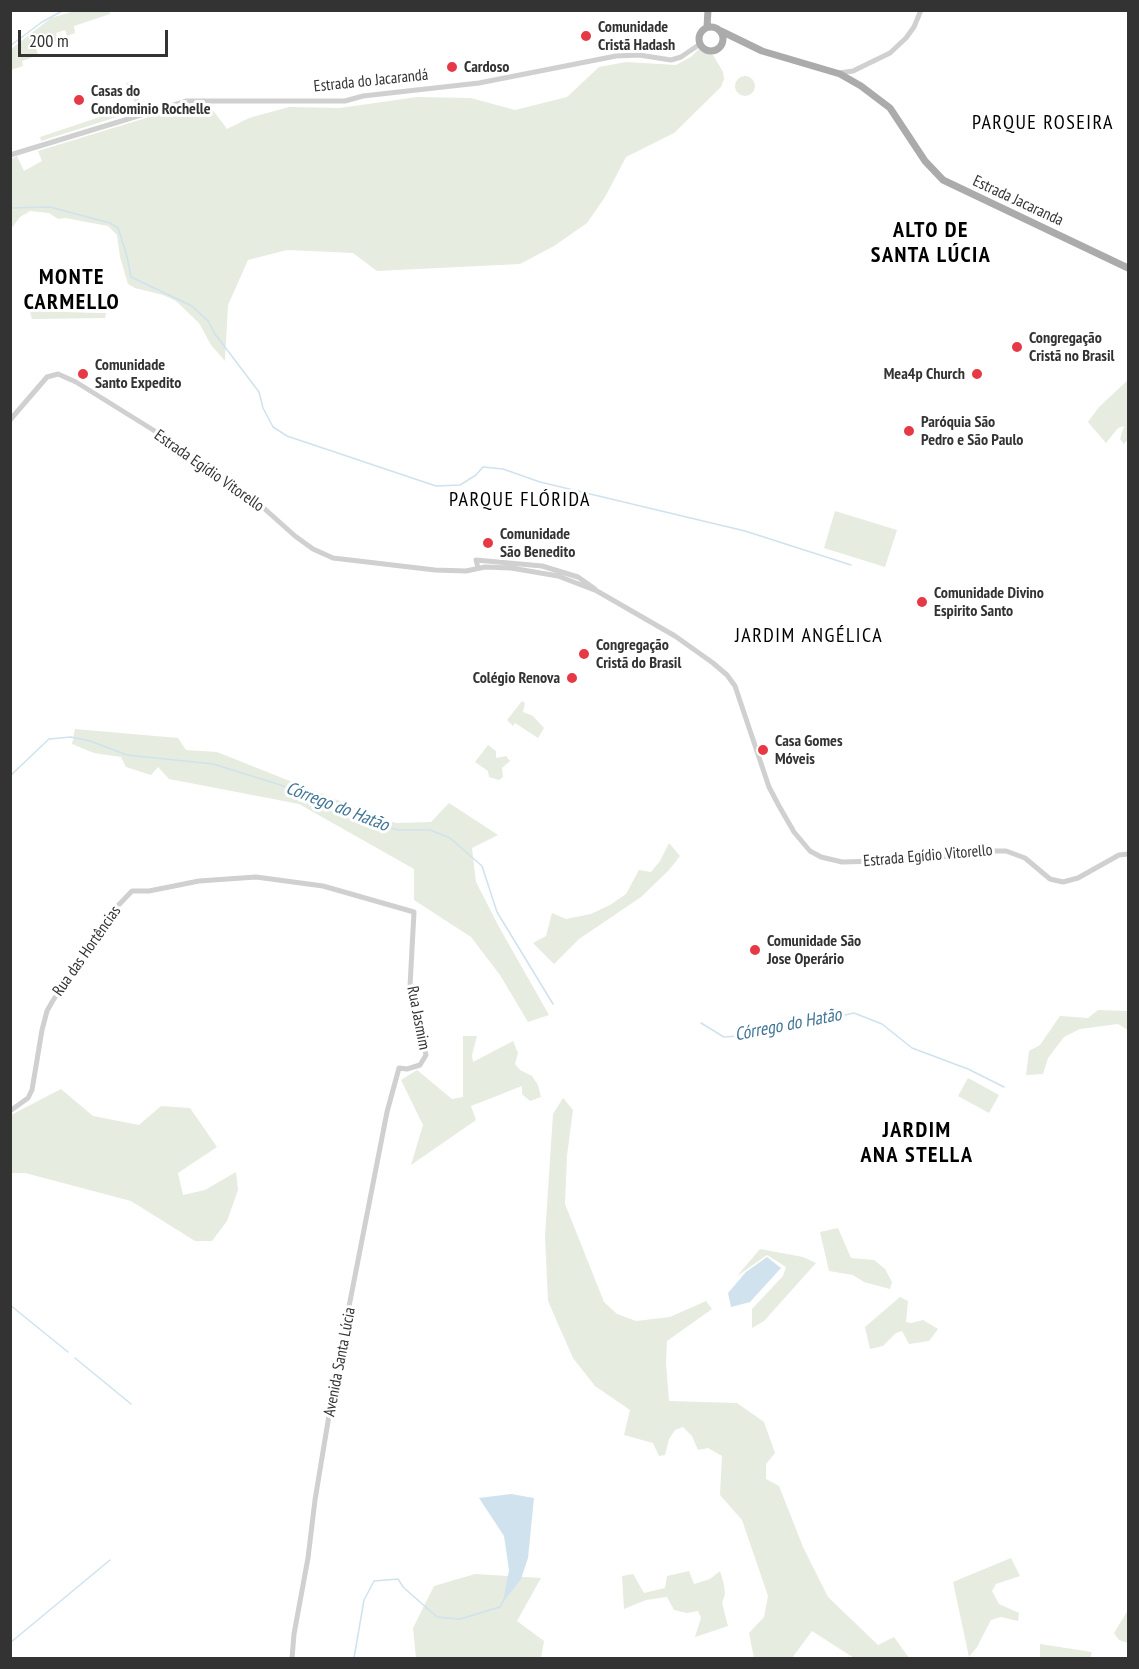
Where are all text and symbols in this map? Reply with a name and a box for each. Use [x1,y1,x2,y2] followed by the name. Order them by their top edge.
[598,17,675,55] place label: Comunidade Cristã Hadash
[21,18,171,56] scale bar
[29,29,69,52] text: 200 m
[579,29,593,43] marker: Comunidade Cristã Hadash
[464,57,509,77] place label: Cardoso
[445,60,459,74] marker: Cardoso
[313,65,429,97] street label: Estrada do Jacarandá
[91,81,211,119] place label: Casas do Condominio Rochelle
[72,93,86,107] marker: Casas do Condominio Rochelle
[972,111,1114,135] district label: PARQUE ROSEIRA
[970,172,1066,230] street label: Estrada Jacaranda
[871,218,991,270] district label: ALTO DE SANTA LÚCIA
[24,265,120,316] district label: MONTE CARMELLO
[1029,328,1114,366] place label: Congregação Cristã no Brasil
[1010,340,1024,354] marker: Congregação Cristã no Brasil
[95,355,181,393] place label: Comunidade Santo Expedito
[884,364,965,384] place label: Mea4p Church
[76,367,90,381] marker: Comunidade Santo Expedito
[970,367,984,381] marker: Mea4p Church
[921,412,1023,450] place label: Paróquia São Pedro e São Paulo
[902,424,916,438] marker: Paróquia São Pedro e São Paulo
[150,426,268,516] street label: Estrada Egídio Vitorello
[449,488,591,512] district label: PARQUE FLÓRIDA
[500,524,575,562] place label: Comunidade São Benedito
[481,536,495,550] marker: Comunidade São Benedito
[934,583,1044,621] place label: Comunidade Divino Espirito Santo
[915,595,929,609] marker: Comunidade Divino Espirito Santo
[735,624,883,648] district label: JARDIM ANGÉLICA
[596,635,681,673] place label: Congregação Cristã do Brasil
[577,647,591,661] marker: Congregação Cristã do Brasil
[473,668,560,688] place label: Colégio Renova
[565,671,579,685] marker: Colégio Renova
[775,731,842,769] place label: Casa Gomes Móveis
[756,743,770,757] marker: Casa Gomes Móveis
[283,778,391,836] water label: Córrego do Hatão
[863,841,993,871] street label: Estrada Egídio Vitorello
[49,902,125,1000] street label: Rua das Hortências
[767,931,861,969] place label: Comunidade São Jose Operário
[748,943,762,957] marker: Comunidade São Jose Operário
[402,985,434,1051] street label: Rua Jasmim
[733,1004,843,1046] water label: Córrego do Hatão
[861,1118,973,1170] district label: JARDIM ANA STELLA
[320,1306,360,1418] street label: Avenida Santa Lúcia

